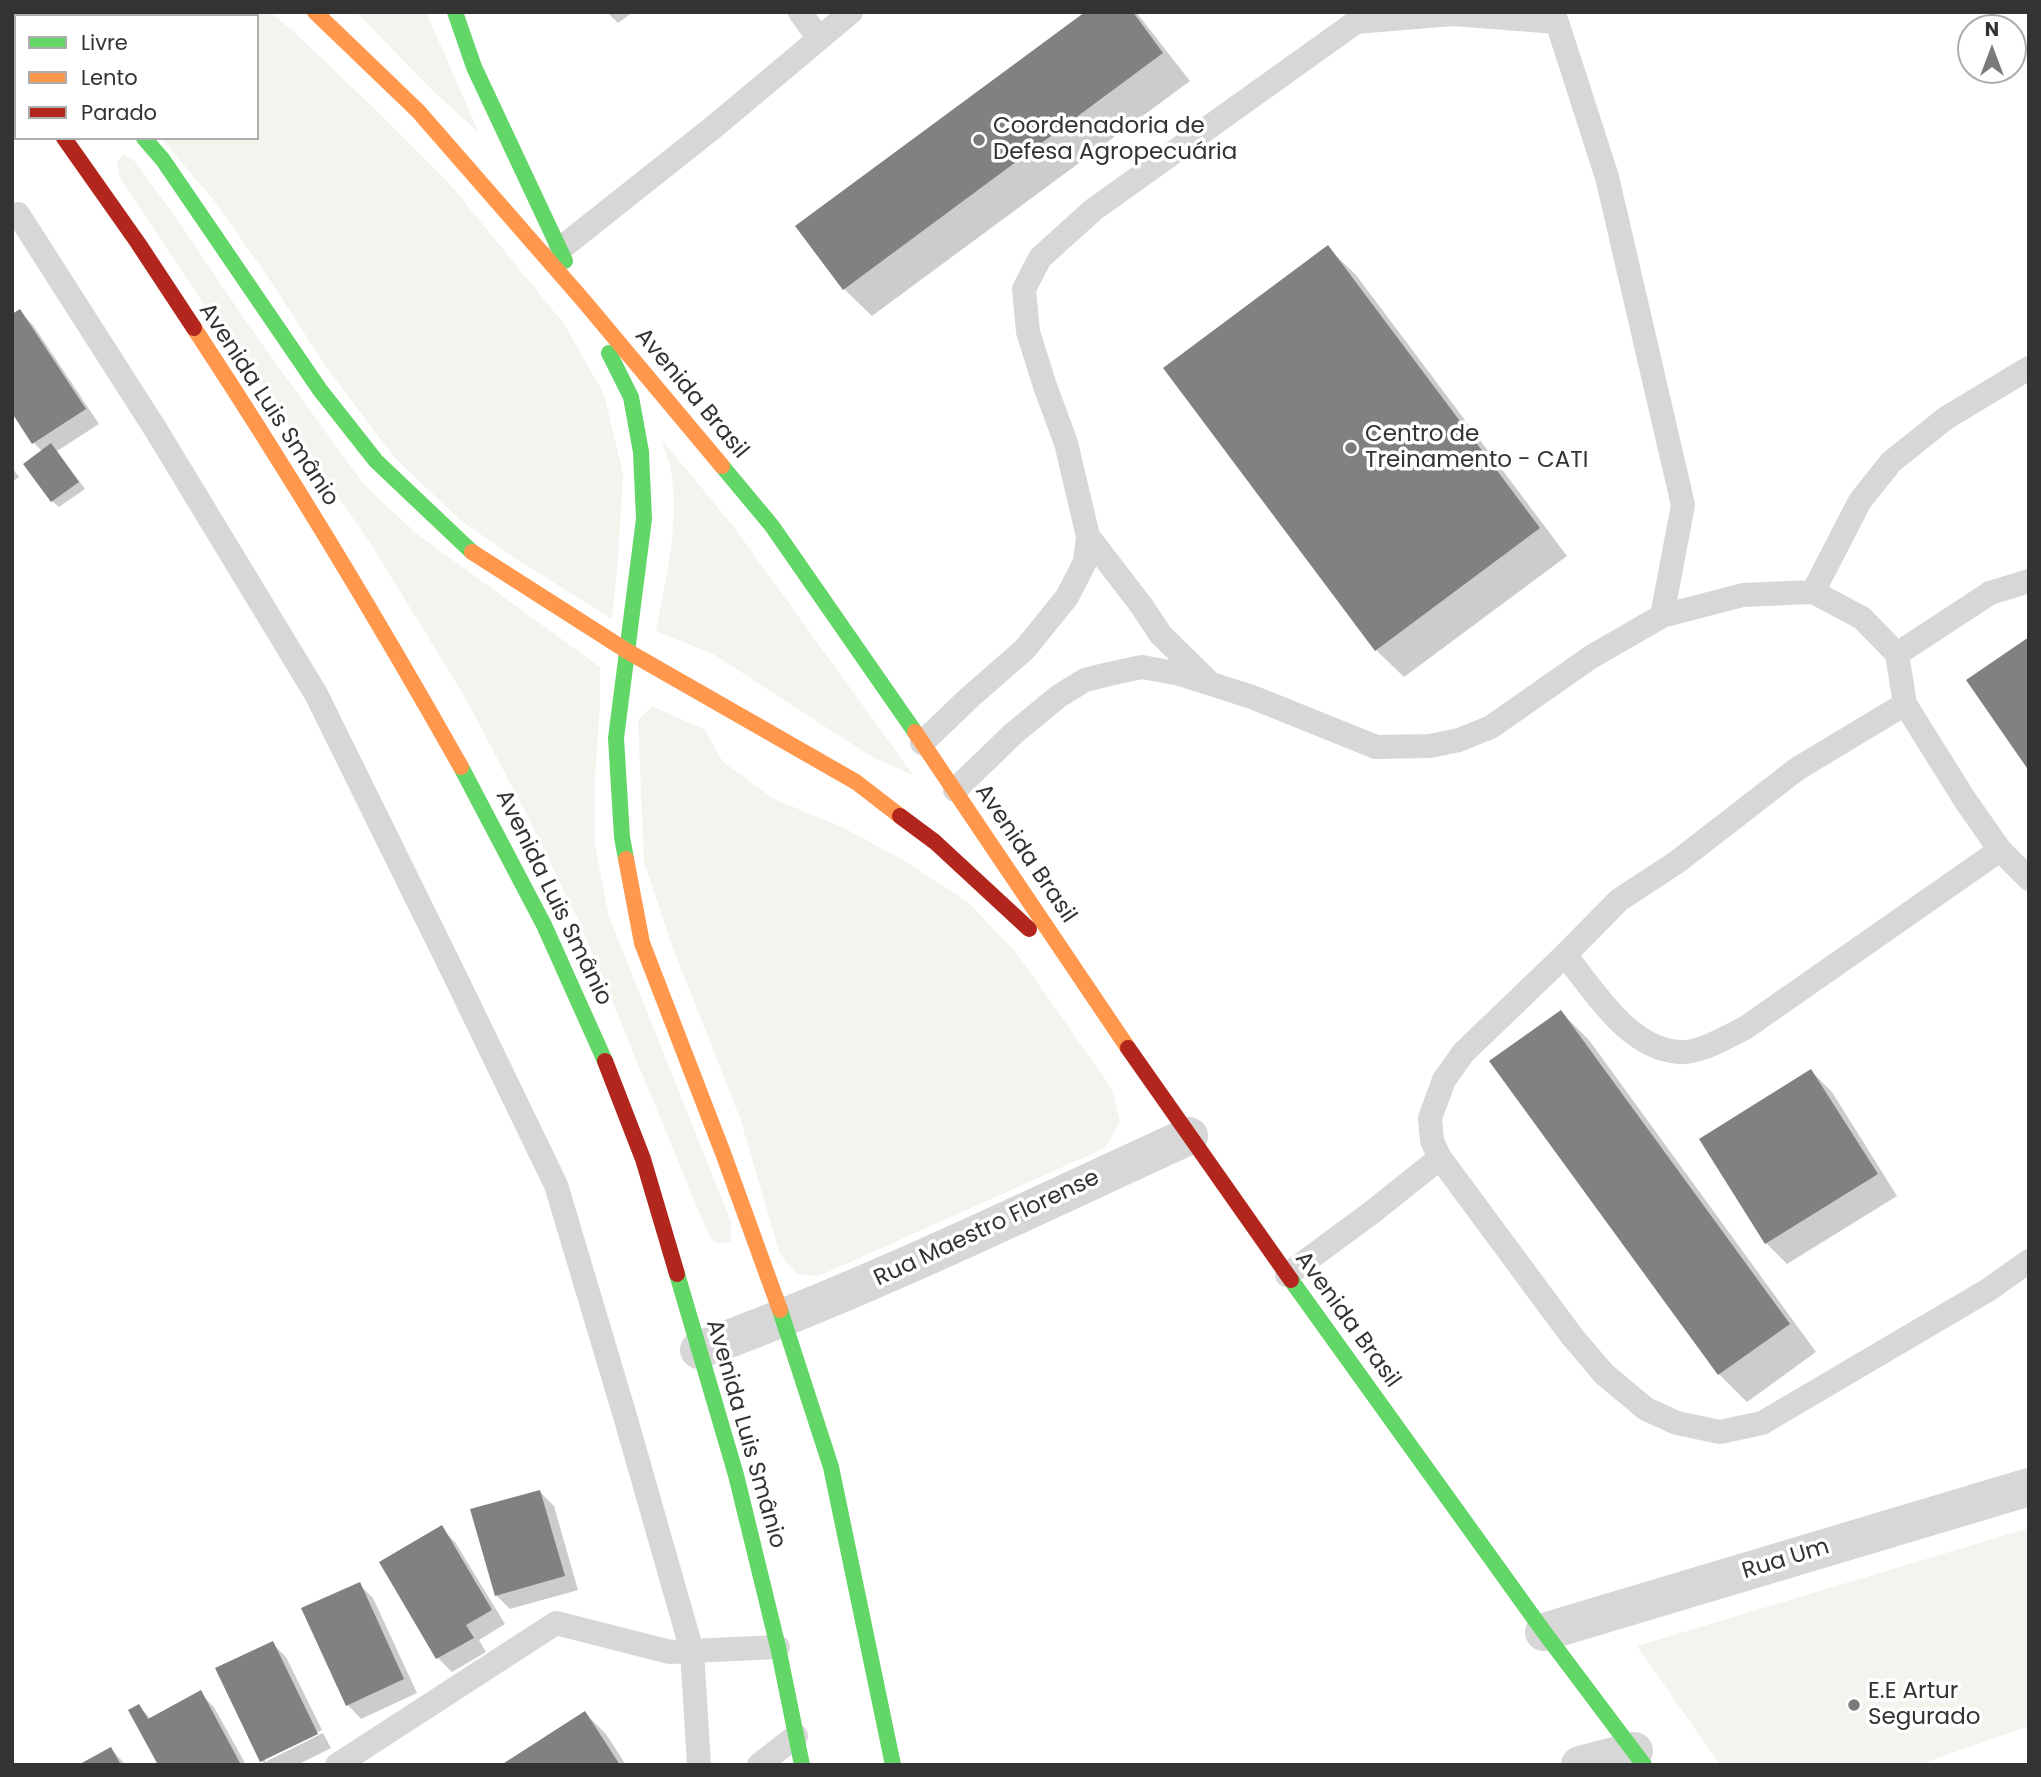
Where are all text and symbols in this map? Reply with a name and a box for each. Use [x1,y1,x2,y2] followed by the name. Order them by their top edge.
[14,14,259,140] legend
[1957,14,2027,84] north arrow
[1985,16,1999,43] text: N
[81,28,128,57] text: Livre
[81,63,138,92] text: Lento
[81,98,157,127] text: Parado
[993,113,1237,167] place label: Coordenadoria de Defesa Agropecuária
[971,132,987,148] marker: Coordenadoria de Defesa Agropecuária
[192,298,344,512] street label: Avenida Luis Smânio
[628,323,754,465] street label: Avenida Brasil
[1365,421,1588,475] place label: Centro de Treinamento - CATI
[1343,440,1359,456] marker: Centro de Treinamento - CATI
[968,779,1082,929] street label: Avenida Brasil
[489,786,617,1010] street label: Avenida Luis Smânio
[870,1165,1104,1293] street label: Rua Maestro Florense
[1288,1246,1406,1394] street label: Avenida Brasil
[699,1316,791,1552] street label: Avenida Luis Smânio
[1739,1534,1833,1586] street label: Rua Um
[1868,1678,1980,1732] place label: E.E Artur Segurado
[1846,1697,1862,1713] marker: E.E Artur Segurado

